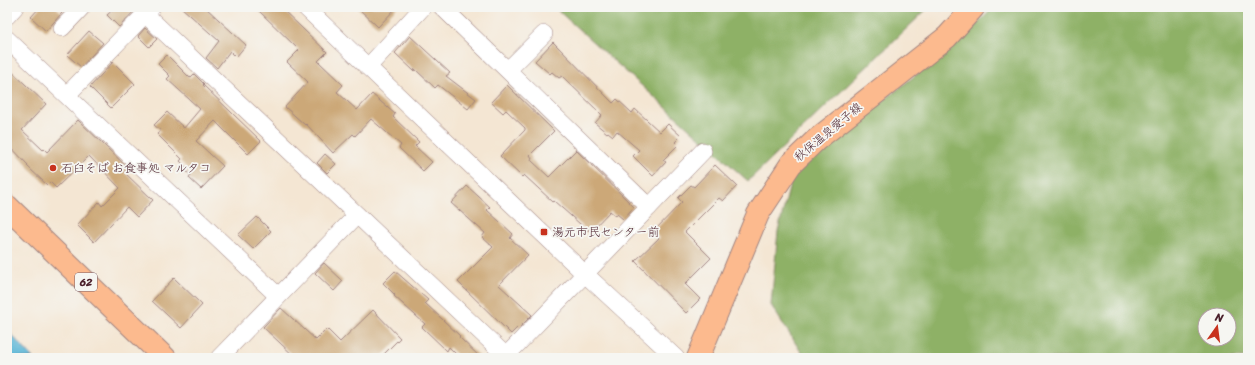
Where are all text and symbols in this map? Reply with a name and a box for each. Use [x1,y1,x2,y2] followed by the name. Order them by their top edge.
[789,97,867,167] street label: 秋保温泉愛子線
[61,157,211,179] place label: 石臼そば お食事処 マルタコ
[48,163,58,173] marker: 石臼そば お食事処 マルタコ
[552,221,660,243] place label: 湯元市民センター前
[539,227,549,237] marker: 湯元市民センター前
[75,273,97,291] road number: 62
[1197,307,1237,347] north arrow
[1212,307,1226,328] text: N

